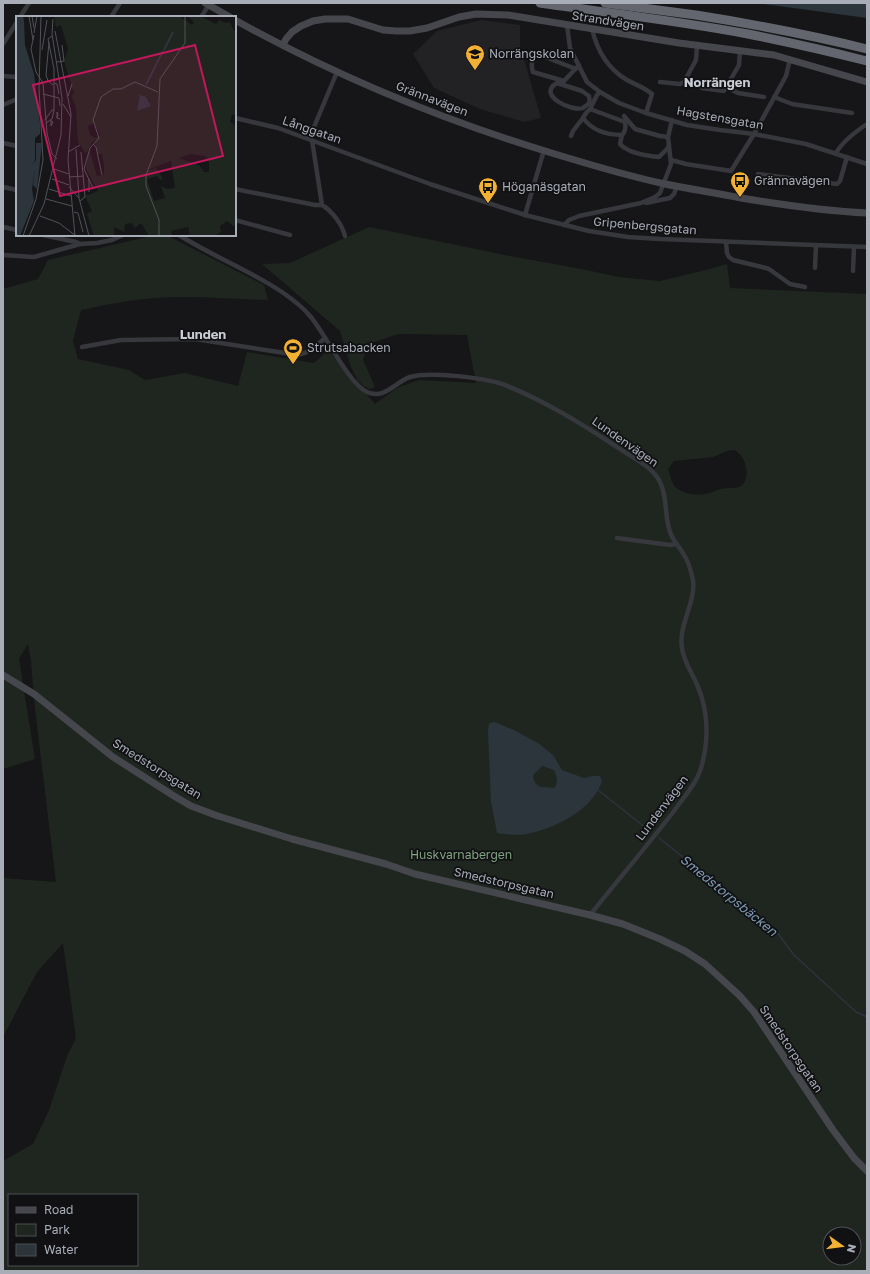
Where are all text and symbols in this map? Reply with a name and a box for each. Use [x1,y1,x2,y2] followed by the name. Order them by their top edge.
[571,7,645,34] street label: Strandvägen
[16,16,236,236] inset map
[464,43,486,71] school or university icon: Norrängskolan
[489,46,574,61] place label: Norrängskolan
[684,74,750,90] district label: Norrängen
[394,78,470,119] street label: Grännavägen
[675,102,765,133] street label: Hagstensgatan
[281,112,344,147] street label: Långgatan
[729,170,751,198] bus stop icon: Grännavägen
[754,173,830,188] place label: Grännavägen
[477,176,499,204] bus stop icon: Höganäsgatan
[502,179,586,194] place label: Höganäsgatan
[593,214,697,237] street label: Gripenbergsgatan
[180,326,226,342] district label: Lunden
[282,337,304,365] sports icon: Strutsabacken
[307,340,391,355] place label: Strutsabacken
[589,413,661,470] street label: Lundenvägen
[110,735,205,802] street label: Smedstorpsgatan
[632,772,691,843] street label: Lundenvägen
[410,847,512,862] park label: Huskvarnabergen
[677,851,782,940] water label: Smedstorpsbäcken
[453,864,556,901] street label: Smedstorpsgatan
[757,1002,826,1095] street label: Smedstorpsgatan
[8,1194,138,1266] legend
[44,1202,73,1217] text: Road
[44,1222,70,1237] text: Park
[822,1226,862,1266] north arrow
[44,1242,78,1257] text: Water
[845,1243,860,1254] text: N

